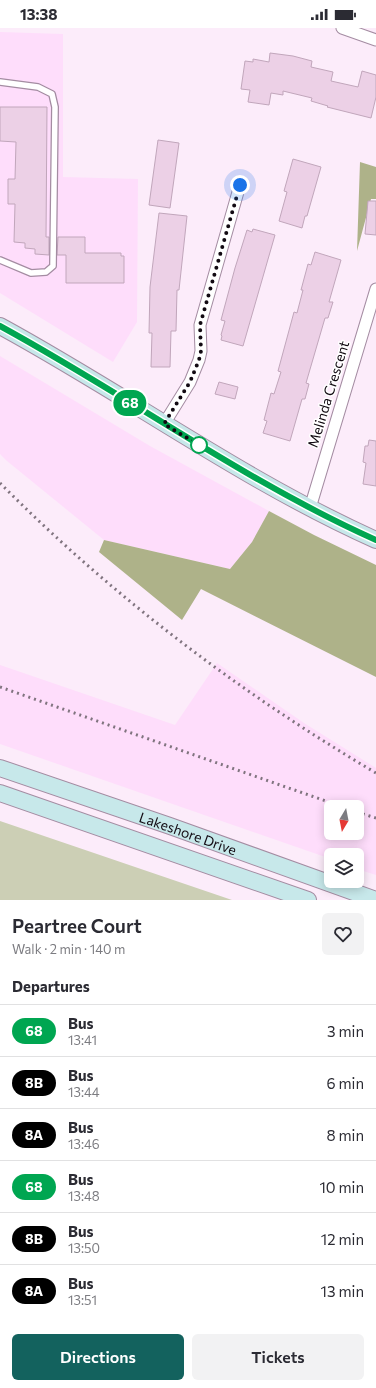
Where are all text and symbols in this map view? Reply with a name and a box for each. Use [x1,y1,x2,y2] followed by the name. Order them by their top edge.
[20,5,58,23] text: 13:38
[230,175,250,195] your location
[304,338,352,449] street label: Melinda Crescent
[112,390,148,416] line badge: 68
[121,394,139,411] text: 68
[190,436,208,454] unlabelled marker
[324,800,364,840] north arrow
[324,800,364,888] map controls
[137,808,239,858] street label: Lakeshore Drive
[324,848,364,888] button: layers
[322,913,364,955] button: heart
[12,914,142,937] text: Peartree Court
[12,941,125,957] text: Walk · 2 min · 140 m
[12,977,90,995] text: Departures
[68,1014,93,1032] text: Bus
[25,1022,43,1039] text: 68
[327,1022,364,1040] text: 3 min
[68,1032,97,1048] text: 13:41
[68,1066,93,1084] text: Bus
[25,1074,43,1091] text: 8B
[326,1074,364,1092] text: 6 min
[68,1084,100,1100] text: 13:44
[68,1118,93,1136] text: Bus
[25,1126,43,1143] text: 8A
[326,1126,364,1144] text: 8 min
[68,1136,100,1152] text: 13:46
[68,1170,93,1188] text: Bus
[25,1178,43,1195] text: 68
[319,1178,364,1196] text: 10 min
[68,1188,100,1204] text: 13:48
[68,1222,93,1240] text: Bus
[25,1230,43,1247] text: 8B
[321,1230,364,1248] text: 12 min
[68,1240,100,1256] text: 13:50
[68,1274,93,1292] text: Bus
[25,1282,43,1299] text: 8A
[321,1282,364,1300] text: 13 min
[68,1292,97,1308] text: 13:51
[12,1334,184,1380] button: Directions
[192,1334,364,1380] button: Tickets

